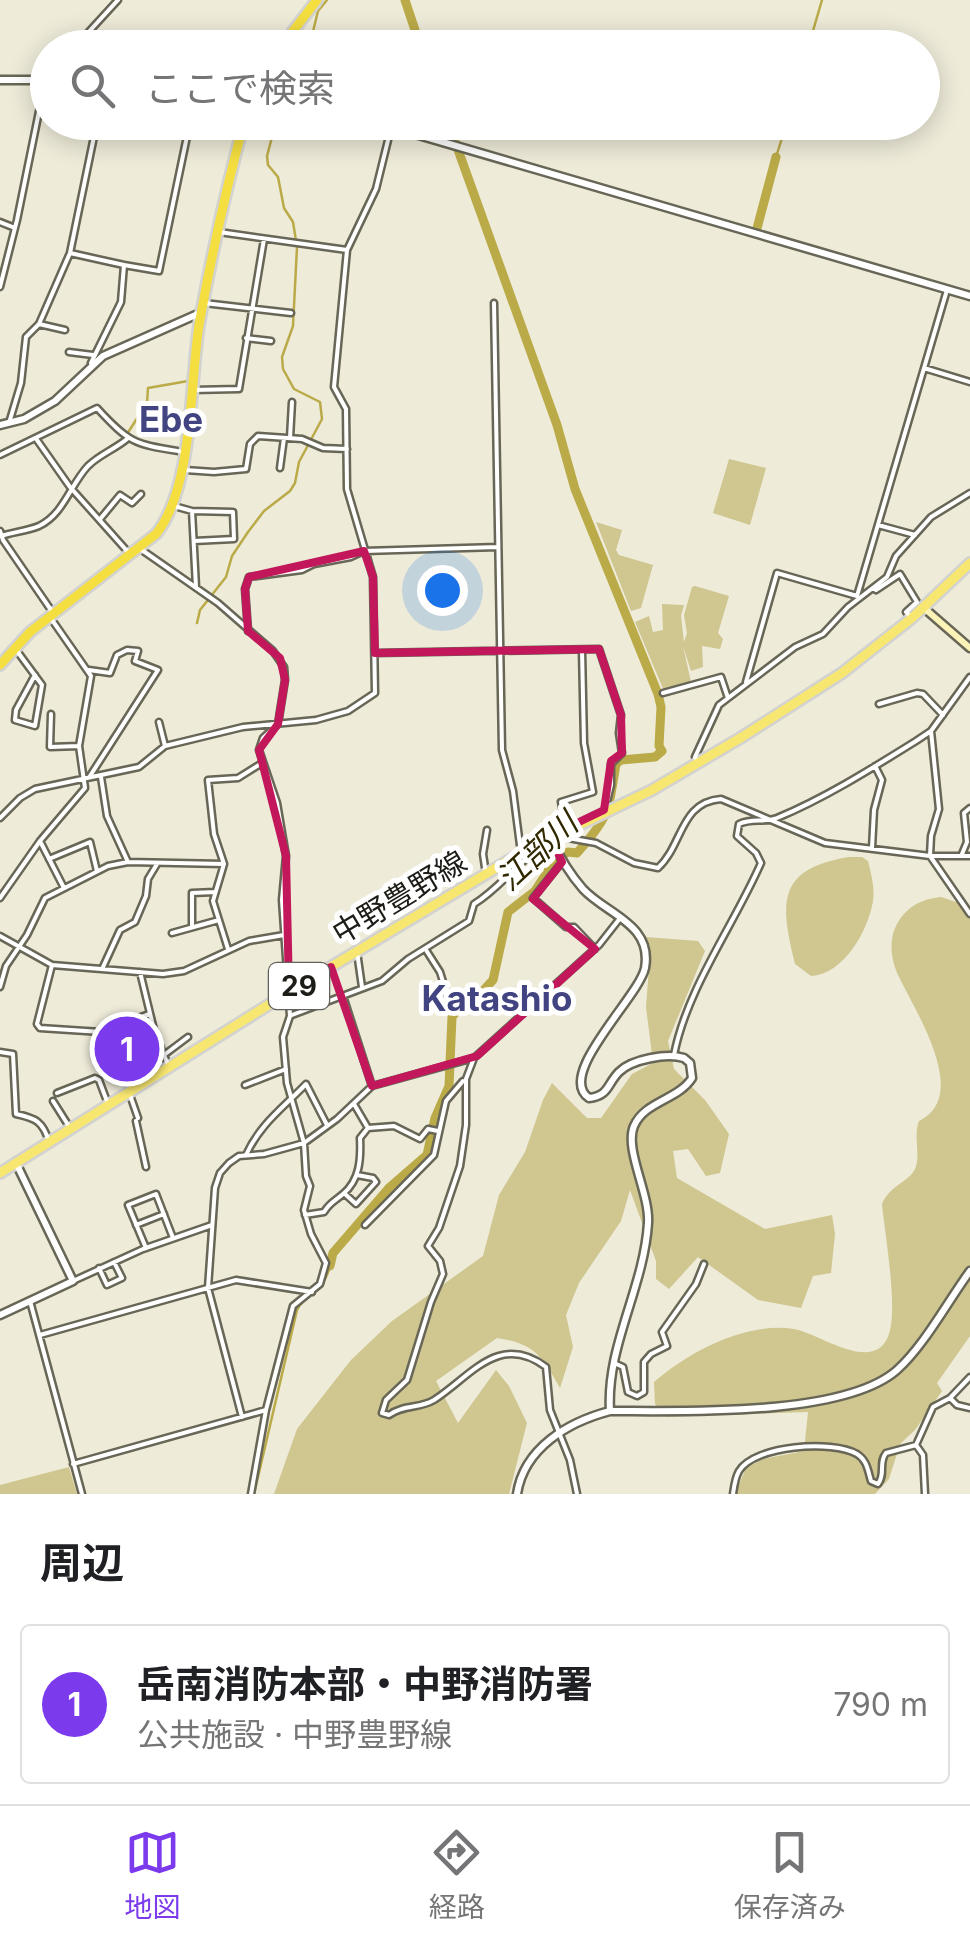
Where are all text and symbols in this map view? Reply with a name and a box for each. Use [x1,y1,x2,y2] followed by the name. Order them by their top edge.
[30,30,940,140] search box
[65,58,120,113] icon: search
[145,65,335,111] text: ここで検索
[139,398,203,440] district label: Ebe
[417,565,468,616] your location
[489,802,588,898] water label: 江部川
[325,843,473,951] street label: 中野豊野線
[269,963,329,1009] road number: 29
[421,977,573,1019] district label: Katashio
[94,1012,160,1086] pin: 1
[40,1537,124,1588] text: 周辺
[137,1661,593,1707] text: 岳南消防本部・中野消防署
[68,1685,81,1724] text: 1
[833,1685,928,1724] text: 790 m
[137,1715,452,1754] text: 公共施設 · 中野豊野線
[124,1825,180,1925] tab: 地図
[429,1825,485,1925] tab: 経路
[734,1825,846,1925] tab: 保存済み

